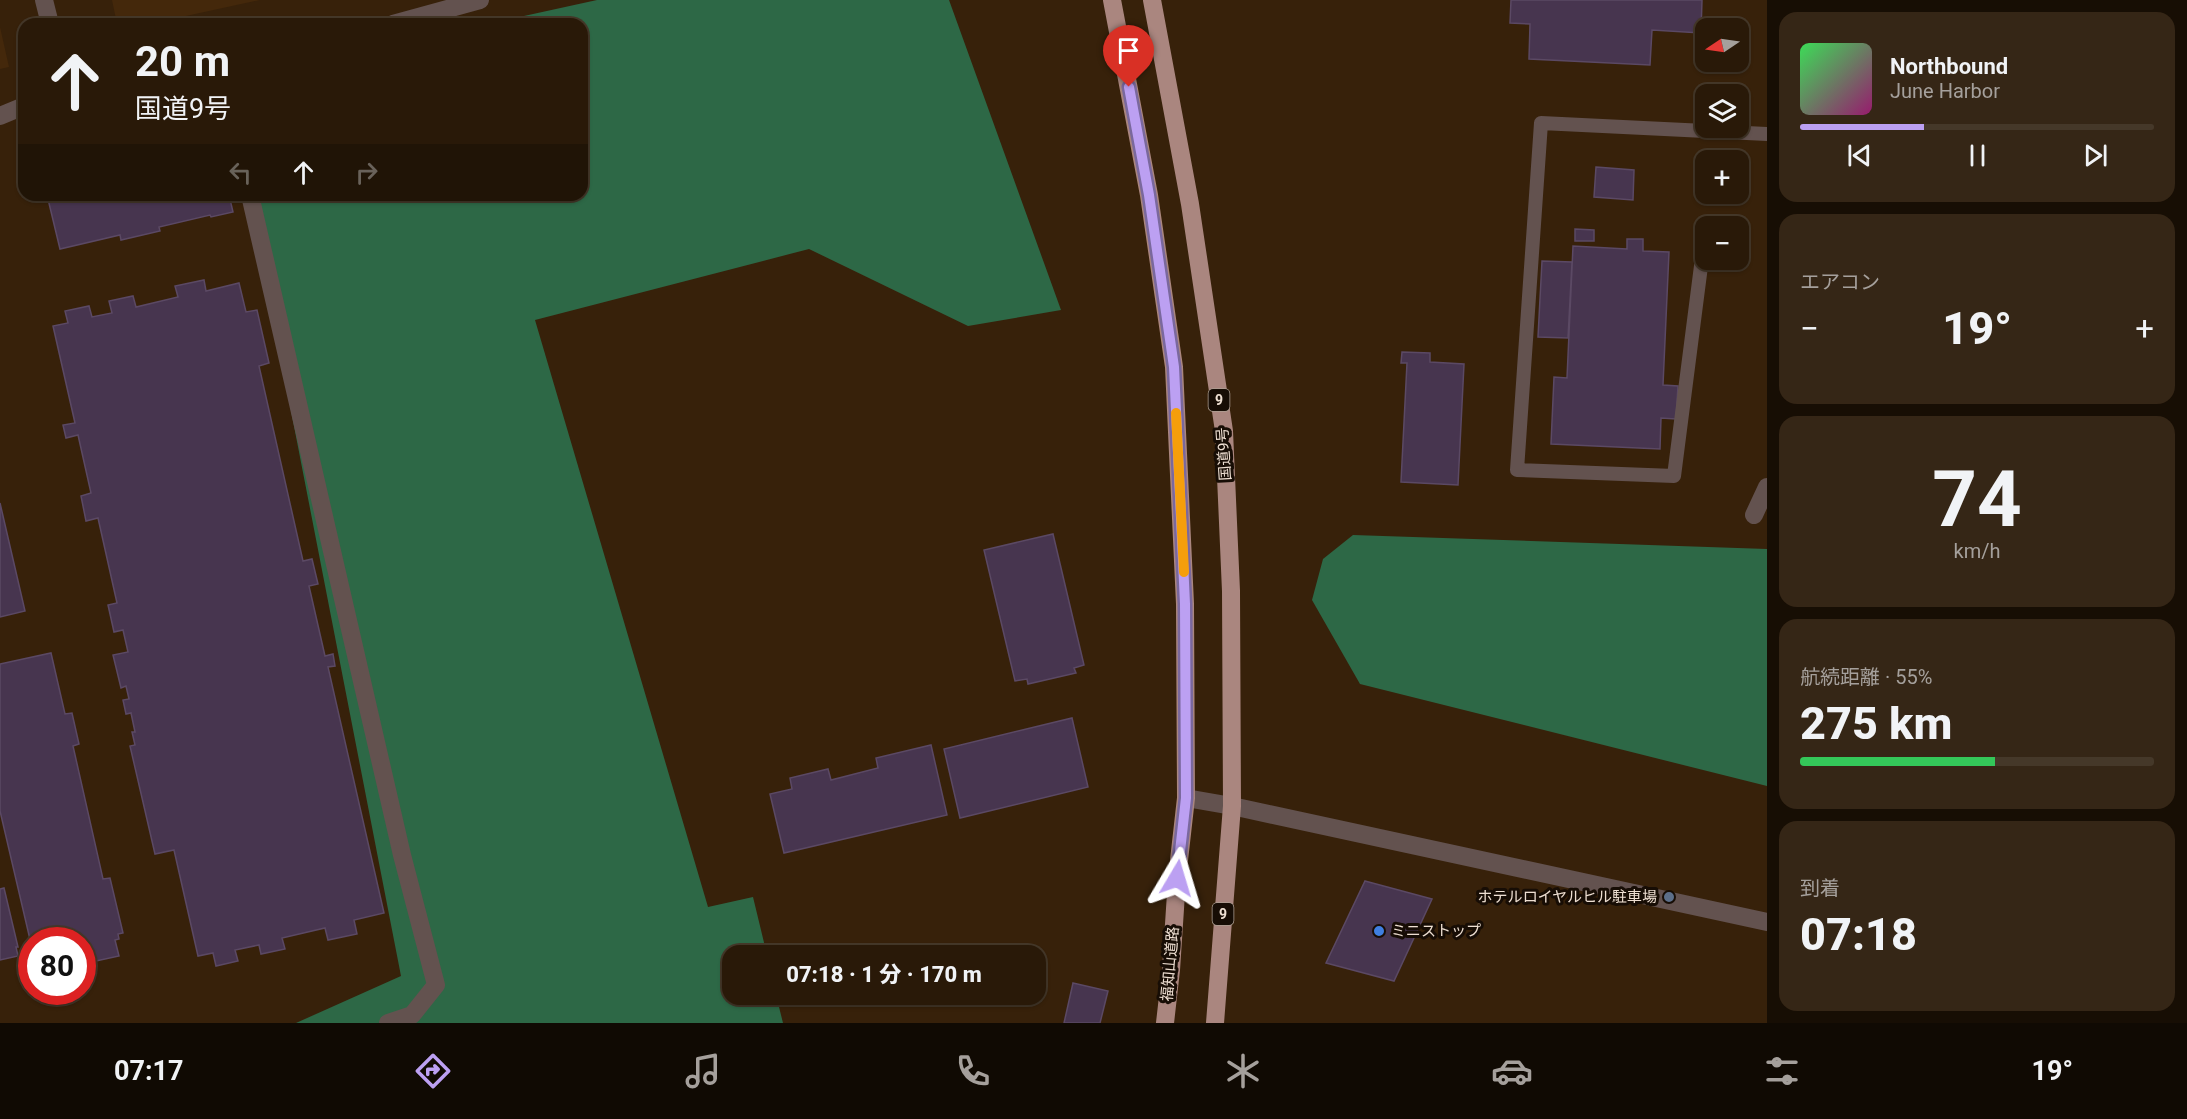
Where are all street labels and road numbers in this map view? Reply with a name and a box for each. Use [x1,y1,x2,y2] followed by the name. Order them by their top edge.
[1208,389,1230,411] road number: 9
[1213,427,1235,481] street label: 国道9号
[1212,903,1234,925] road number: 9
[1158,926,1182,1002] street label: 福知山道路

